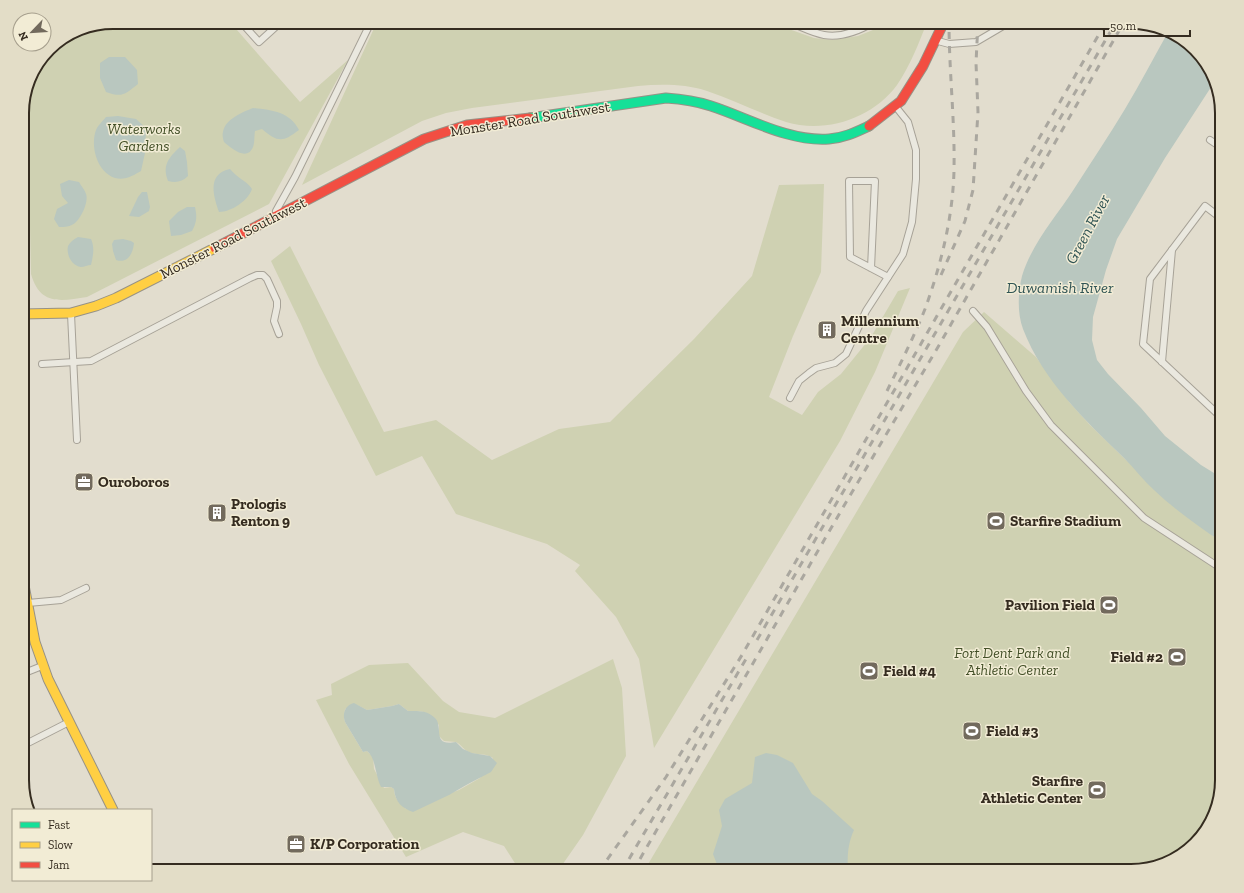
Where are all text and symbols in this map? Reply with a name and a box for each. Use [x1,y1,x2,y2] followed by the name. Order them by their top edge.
[12,12,52,52] north arrow
[1104,12,1190,38] scale bar
[1110,19,1137,33] text: 50 m
[15,29,31,43] text: N
[449,97,612,141] street label: Monster Road Southwest
[107,120,181,155] park label: Waterworks Gardens
[1061,191,1114,267] water label: Green River
[157,193,310,283] street label: Monster Road Southwest
[1006,278,1114,297] water label: Duwamish River
[841,312,919,347] place label: Millennium Centre
[816,319,838,341] building icon: Millennium Centre
[73,471,95,493] office icon: Ouroboros
[98,473,169,491] place label: Ouroboros
[231,495,290,530] place label: Prologis Renton 9
[206,502,228,524] building icon: Prologis Renton 9
[985,510,1007,532] sports icon: Starfire Stadium
[1010,512,1121,530] place label: Starfire Stadium
[1098,594,1120,616] sports icon: Pavilion Field
[1005,596,1095,614] place label: Pavilion Field
[954,644,1070,679] park label: Fort Dent Park and Athletic Center
[1166,646,1188,668] sports icon: Field #2
[1110,648,1163,666] place label: Field #2
[858,660,880,682] sports icon: Field #4
[883,662,936,680] place label: Field #4
[961,720,983,742] sports icon: Field #3
[986,722,1038,740] place label: Field #3
[981,772,1083,807] place label: Starfire Athletic Center
[1086,779,1108,801] sports icon: Starfire Athletic Center
[12,809,152,881] legend
[48,818,71,832] text: Fast
[285,833,307,855] office icon: K/P Corporation
[310,835,419,853] place label: K/P Corporation
[48,838,74,852] text: Slow
[48,858,70,872] text: Jam

